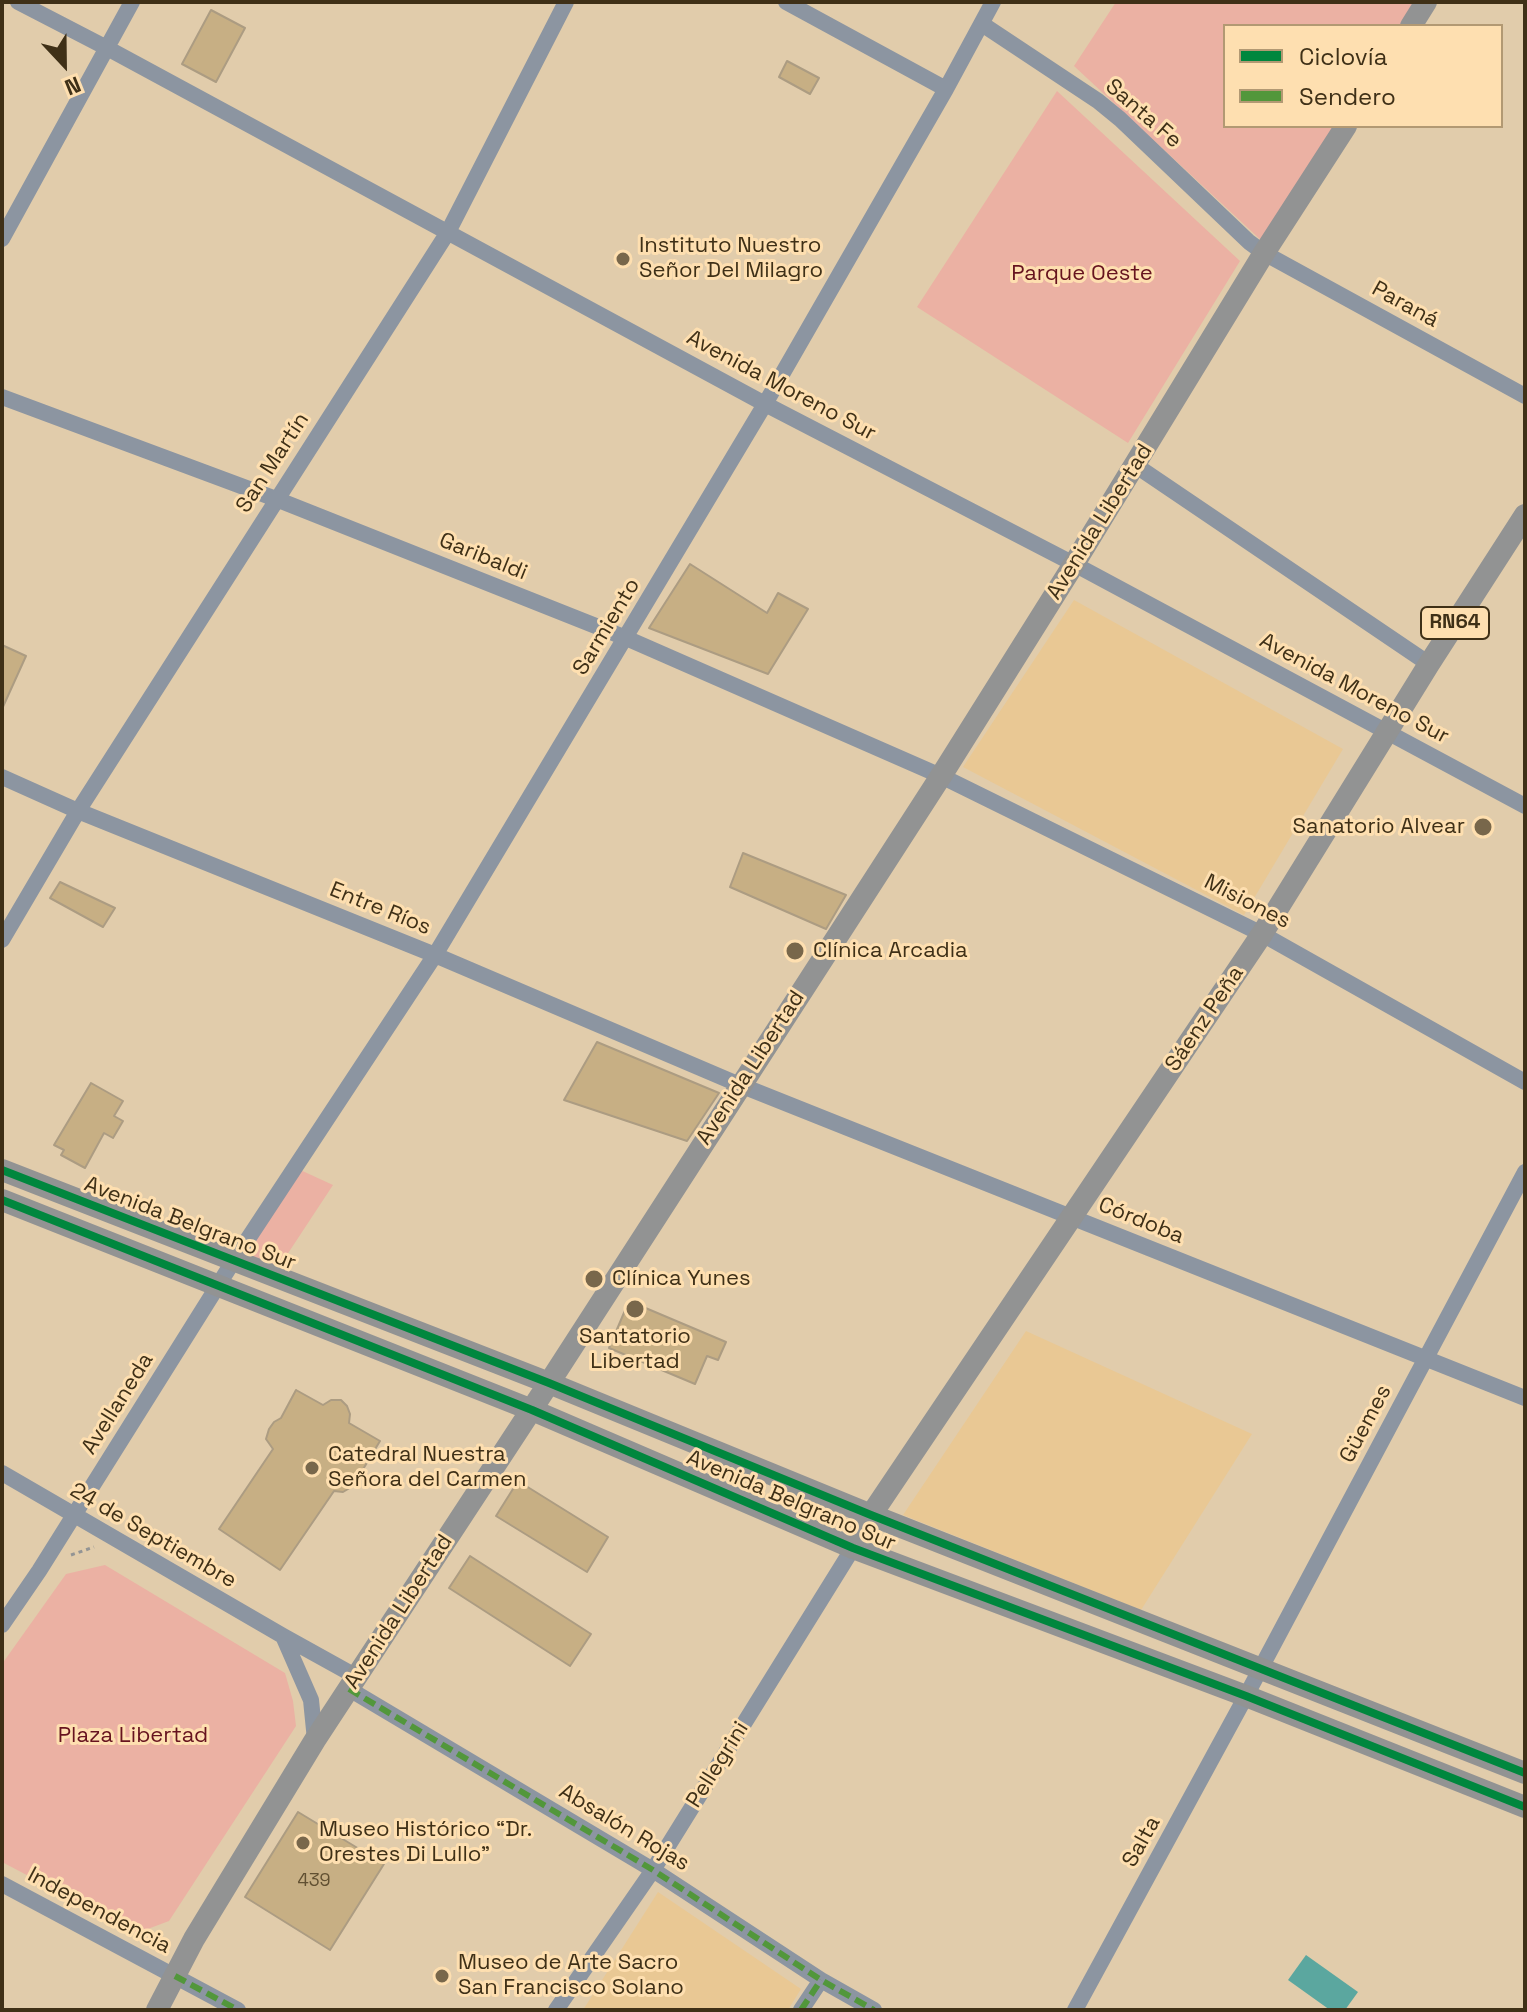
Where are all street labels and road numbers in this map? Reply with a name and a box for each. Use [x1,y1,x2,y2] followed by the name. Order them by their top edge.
[1099,74,1187,154] street label: Santa Fe
[1367,276,1443,334] street label: Paraná
[682,325,880,447] street label: Avenida Moreno Sur
[231,408,315,518] street label: San Martín
[1041,439,1159,605] street label: Avenida Libertad
[435,527,531,587] street label: Garibaldi
[568,574,646,680] street label: Sarmiento
[1421,607,1489,639] road number: RN64
[1255,628,1453,750] street label: Avenida Moreno Sur
[1200,869,1294,935] street label: Misiones
[326,877,434,941] street label: Entre Ríos
[1160,961,1250,1077] street label: Sáenz Peña
[691,986,811,1150] street label: Avenida Libertad
[80,1171,300,1277] street label: Avenida Belgrano Sur
[1094,1192,1188,1250] street label: Córdoba
[76,1348,160,1460] street label: Avellaneda
[1334,1380,1398,1468] street label: Güemes
[682,1445,900,1557] street label: Avenida Belgrano Sur
[65,1478,241,1594] street label: 24 de Septiembre
[339,1530,459,1694] street label: Avenida Libertad
[681,1717,755,1813] street label: Pellegrini
[554,1779,694,1877] street label: Absalón Rojas
[1117,1812,1167,1872] street label: Salta
[23,1862,175,1960] street label: Independencia

